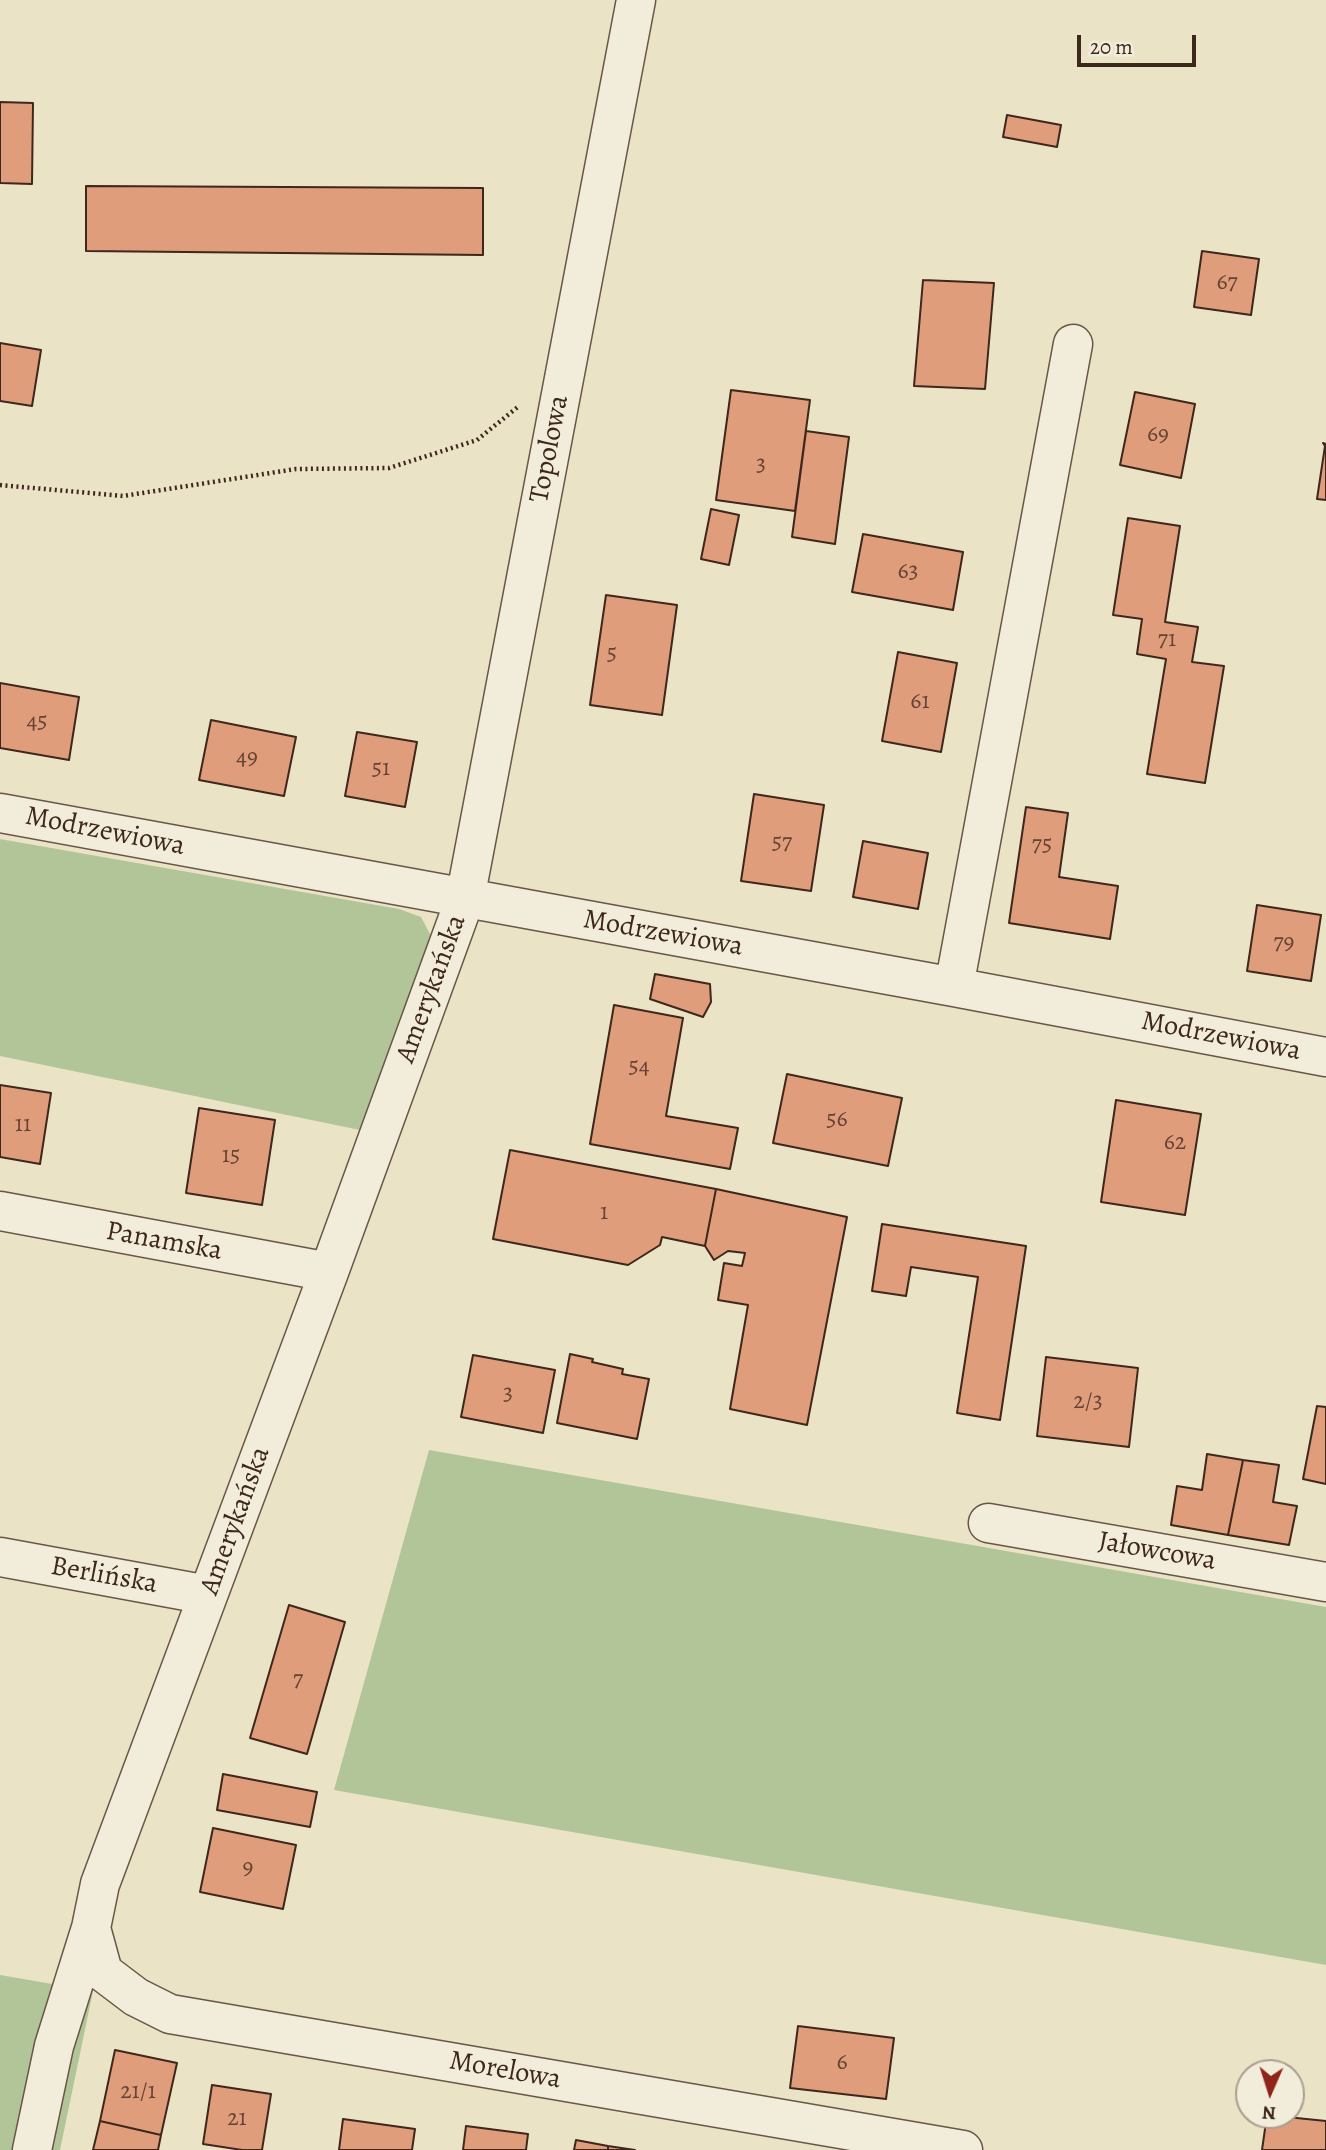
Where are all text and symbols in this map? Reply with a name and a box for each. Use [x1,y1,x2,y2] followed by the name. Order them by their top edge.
[1081,21,1200,65] scale bar
[1090,33,1133,61] text: 20 m
[1216,269,1238,297] house number: 67
[523,392,577,506] street label: Topolowa
[1147,421,1169,449] house number: 69
[756,451,766,479] house number: 3
[897,558,919,586] house number: 63
[1158,626,1176,654] house number: 71
[607,640,617,668] house number: 5
[910,688,930,716] house number: 61
[26,708,48,736] house number: 45
[236,744,258,772] house number: 49
[372,755,390,783] house number: 51
[22,800,188,864] street label: Modrzewiowa
[772,829,792,857] house number: 57
[1032,831,1052,859] house number: 75
[580,903,746,965] street label: Modrzewiowa
[390,910,474,1068] street label: Amerykańska
[1274,929,1294,957] house number: 79
[1138,1005,1304,1069] street label: Modrzewiowa
[628,1053,650,1081] house number: 54
[826,1106,848,1134] house number: 56
[15,1111,31,1139] house number: 11
[1164,1129,1186,1157] house number: 62
[222,1142,240,1170] house number: 15
[600,1199,608,1227] house number: 1
[103,1215,225,1269] street label: Panamska
[503,1380,513,1408] house number: 3
[1073,1388,1103,1416] house number: 2/3
[194,1442,278,1600] street label: Amerykańska
[1095,1525,1219,1579] street label: Jałowcowa
[48,1550,160,1602] street label: Berlińska
[293,1666,303,1694] house number: 7
[243,1854,253,1882] house number: 9
[447,2045,563,2097] street label: Morelowa
[836,2049,848,2077] house number: 6
[1235,2059,1305,2129] north arrow
[120,2078,156,2106] house number: 21/1
[1261,2100,1277,2126] text: N
[227,2105,247,2133] house number: 21

